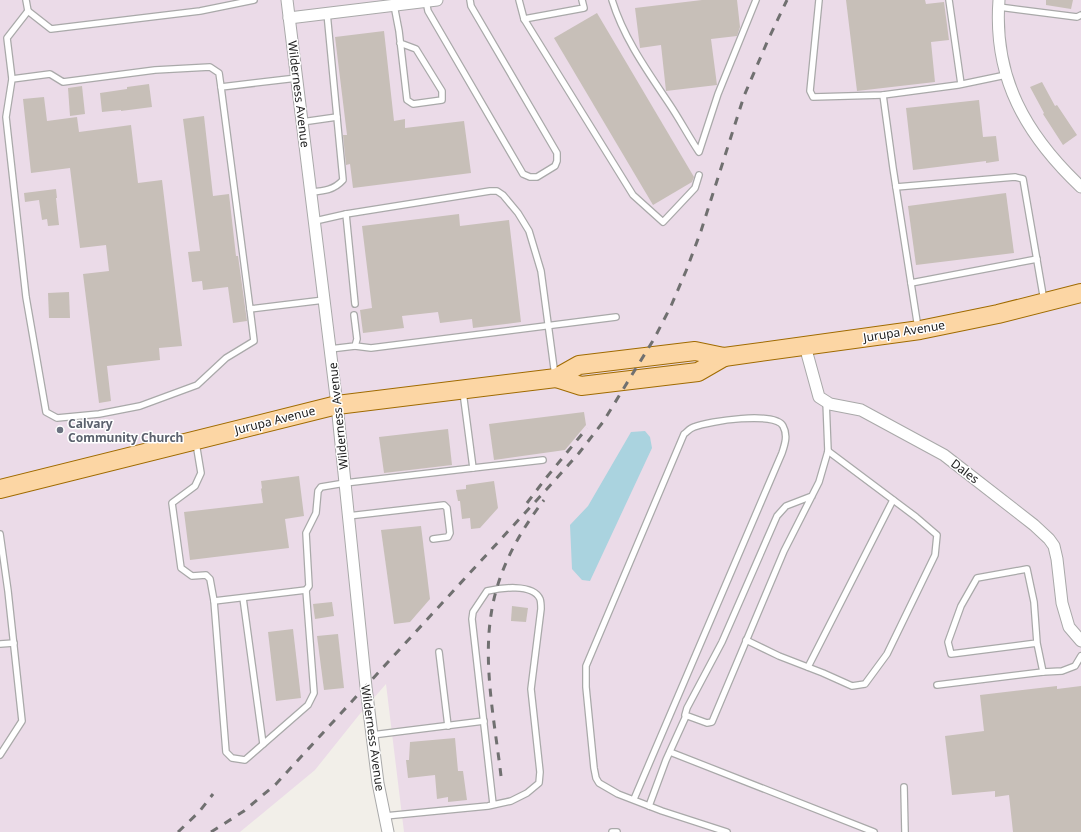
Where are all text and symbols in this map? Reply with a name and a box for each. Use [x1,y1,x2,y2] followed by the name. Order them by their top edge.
[284,40,314,149] street label: Wilderness Avenue
[861,316,946,346] street label: Jurupa Avenue
[324,361,352,470] street label: Wilderness Avenue
[232,402,317,438] street label: Jurupa Avenue
[68,415,183,446] place label: Calvary Community Church
[55,425,65,435] marker: Calvary Community Church
[947,455,983,487] street label: Dales
[357,684,389,793] street label: Wilderness Avenue

